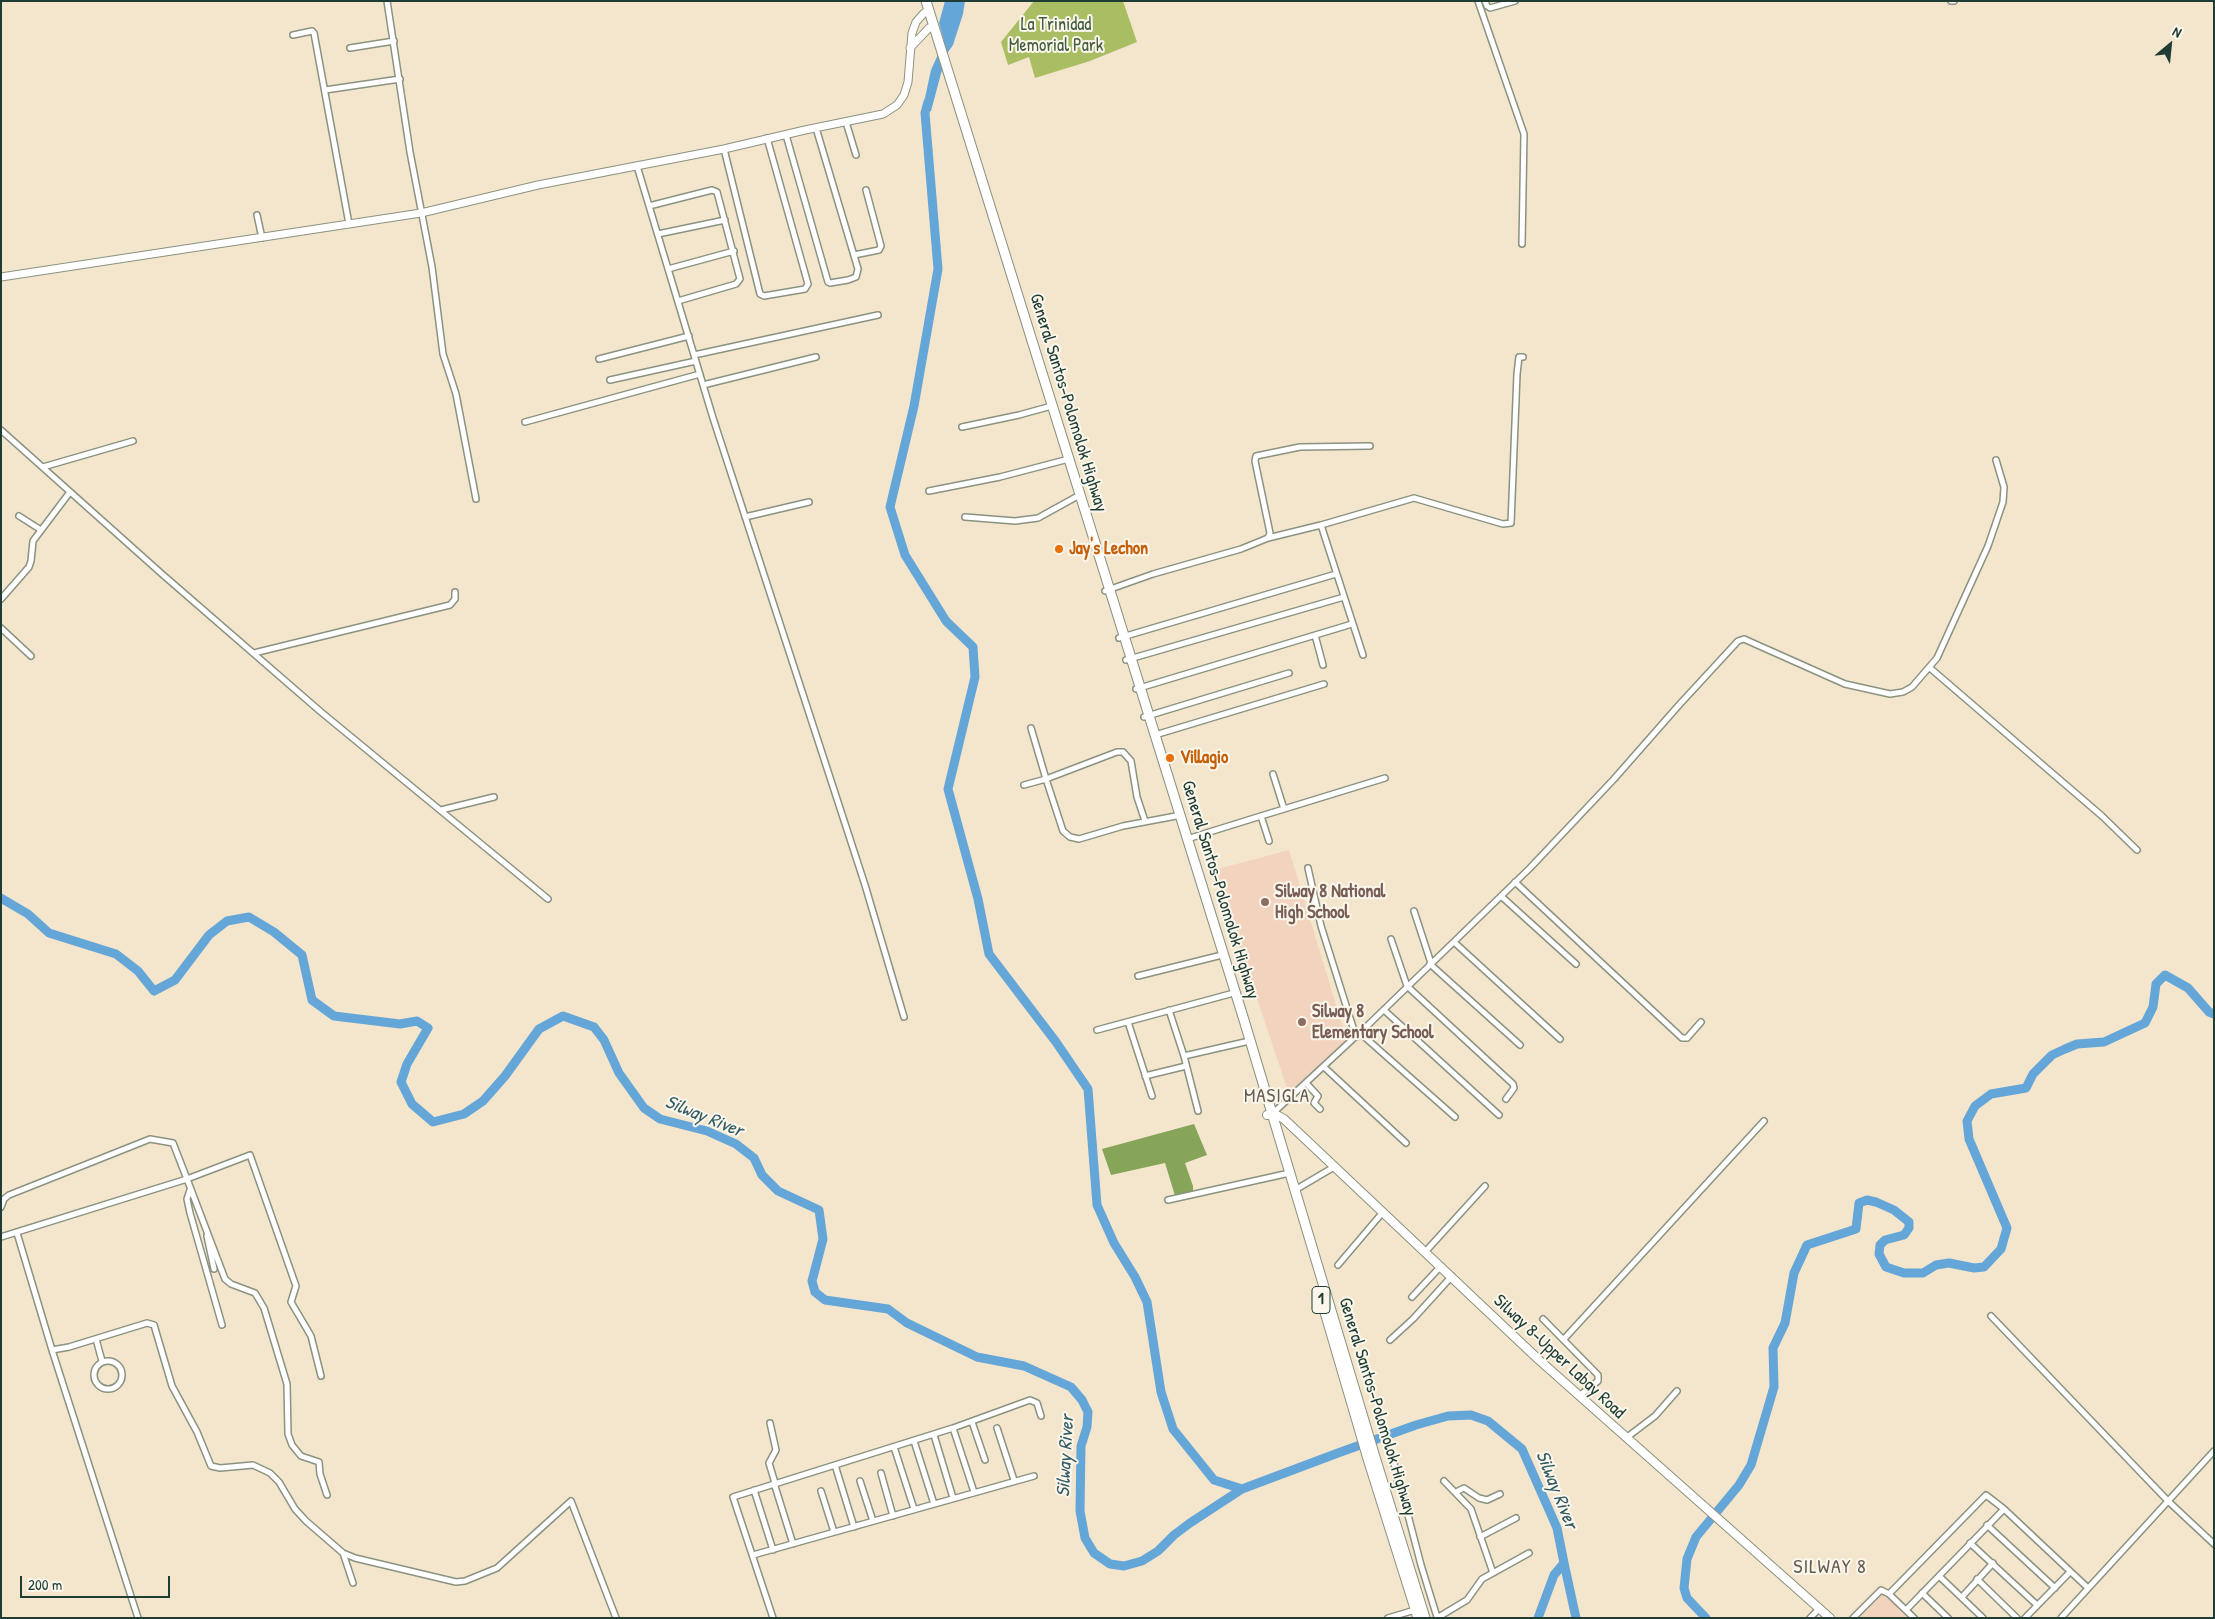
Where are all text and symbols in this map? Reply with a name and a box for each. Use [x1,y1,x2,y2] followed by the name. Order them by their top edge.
[1009,14,1103,56] park label: La Trinidad Memorial Park
[2145,20,2195,70] north arrow
[2170,21,2185,41] text: N
[1024,291,1112,515] street label: General Santos-Polomolok Highway
[1069,538,1148,560] place label: Jay's Lechon
[1053,543,1065,555] marker: Jay's Lechon
[1180,747,1228,769] place label: Villagio
[1164,752,1176,764] marker: Villagio
[1176,778,1264,1002] street label: General Santos-Polomolok Highway
[1275,881,1385,924] place label: Silway 8 National High School
[1259,896,1271,908] marker: Silway 8 National High School
[1312,1001,1433,1044] place label: Silway 8 Elementary School
[1296,1016,1308,1028] marker: Silway 8 Elementary School
[1243,1086,1311,1108] district label: MASIGLA
[662,1091,746,1143] water label: Silway River
[1312,1286,1330,1314] road number: 1
[1489,1290,1629,1424] street label: Silway 8-Upper Labay Road
[1333,1295,1421,1519] street label: General Santos-Polomolok Highway
[1052,1414,1080,1498] water label: Silway River
[1530,1448,1582,1532] water label: Silway River
[1792,1556,1868,1580] district label: SILWAY 8
[22,1566,172,1598] scale bar
[28,1574,62,1595] text: 200 m

